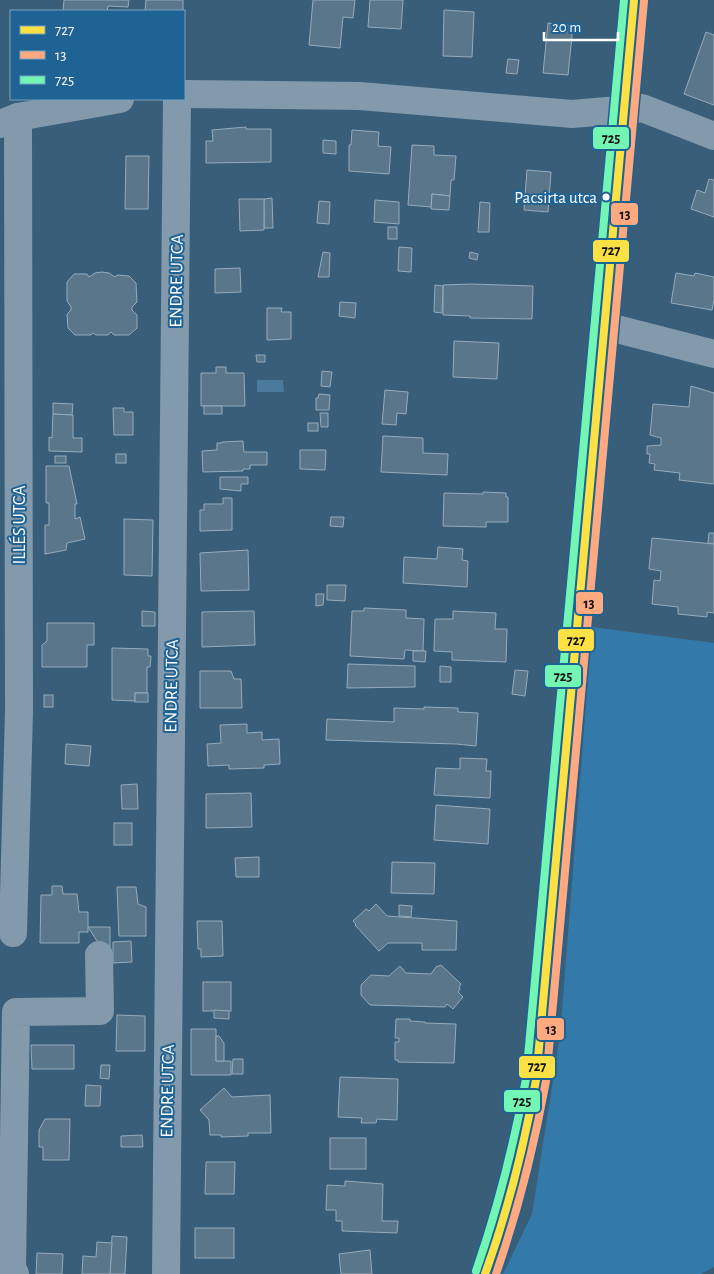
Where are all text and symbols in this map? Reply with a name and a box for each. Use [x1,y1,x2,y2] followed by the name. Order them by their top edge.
[10,10,185,100] legend
[544,10,618,42] scale bar
[552,20,581,35] text: 20 m
[55,23,74,38] text: 727
[55,48,66,63] text: 13
[55,73,74,88] text: 725
[592,126,630,150] line badge: 725
[602,132,620,146] text: 725
[514,189,597,206] place label: Pacsirta utca
[601,192,611,202] marker: Pacsirta utca
[610,202,639,226] line badge: 13
[619,208,631,222] text: 13
[167,234,187,328] street label: ENDRE UTCA
[592,239,630,263] line badge: 727
[602,244,620,258] text: 727
[8,485,29,565] street label: ILLÉS UTCA
[575,591,604,615] line badge: 13
[583,597,595,611] text: 13
[557,628,595,652] line badge: 727
[567,634,585,648] text: 727
[162,639,182,733] street label: ENDRE UTCA
[544,664,582,688] line badge: 725
[554,670,572,684] text: 725
[536,1017,565,1041] line badge: 13
[545,1023,557,1037] text: 13
[158,1044,178,1138] street label: ENDRE UTCA
[518,1055,556,1079] line badge: 727
[528,1060,546,1074] text: 727
[503,1089,541,1113] line badge: 725
[513,1095,531,1109] text: 725

